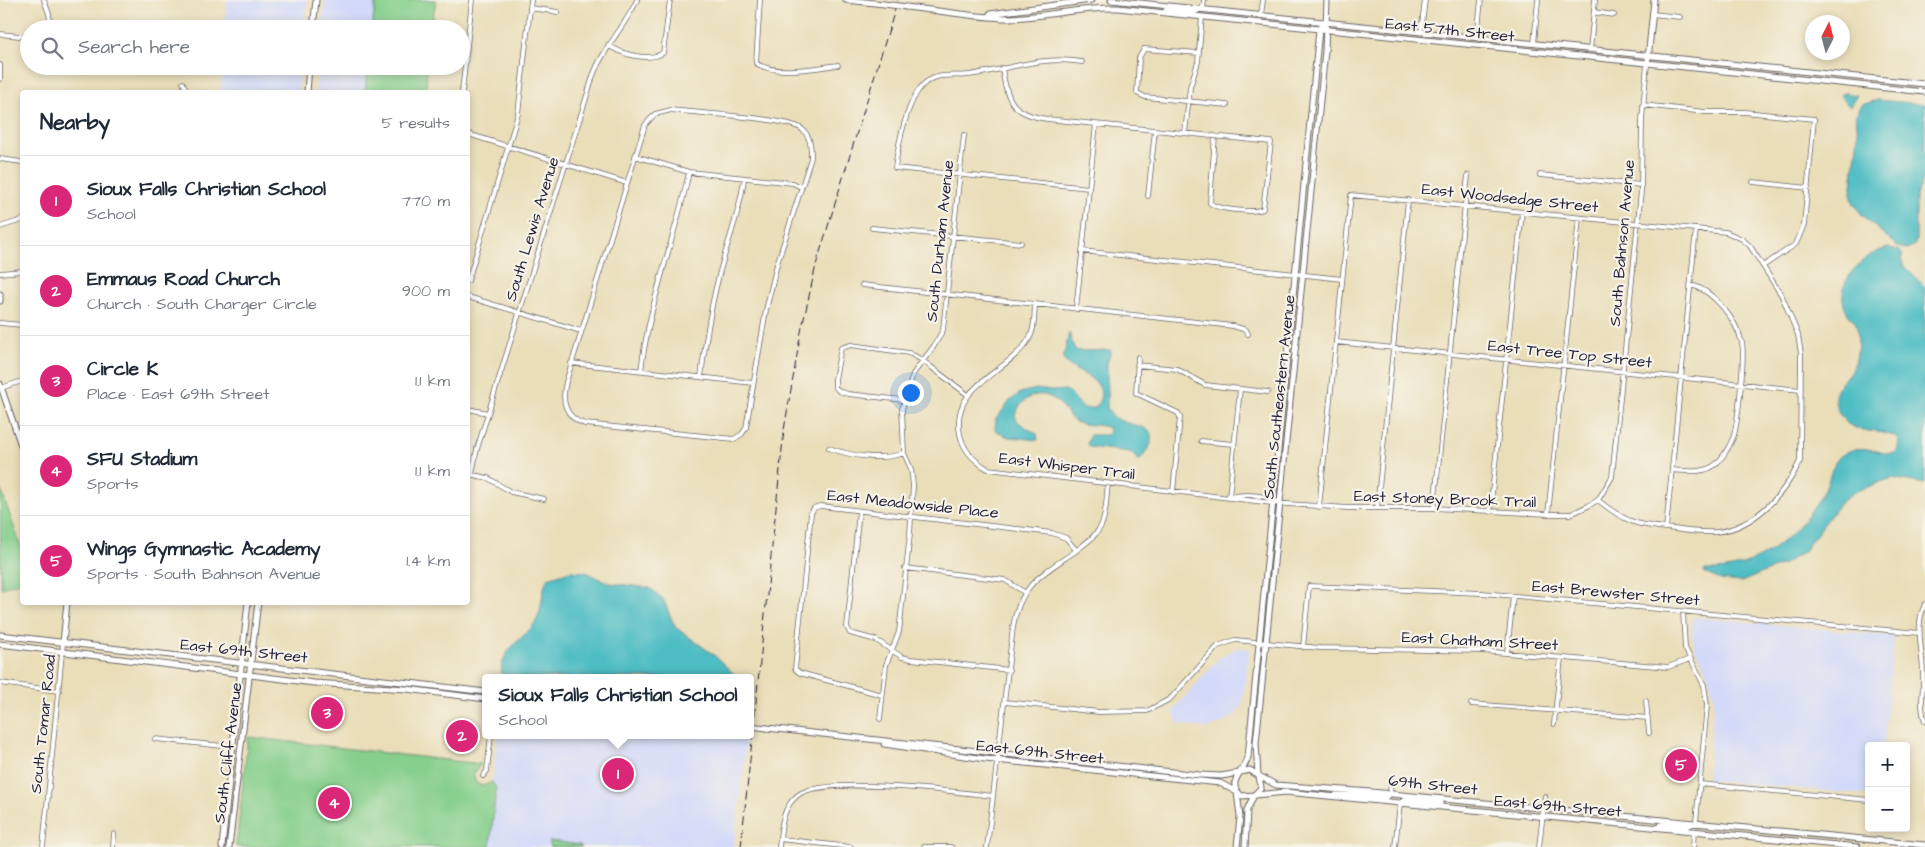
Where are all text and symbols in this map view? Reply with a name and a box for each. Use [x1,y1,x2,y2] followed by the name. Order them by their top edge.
[1384,12,1516,48] street label: East 57th Street
[1805,15,1850,60] north arrow
[20,20,470,75] search box
[38,34,66,62] icon: search
[78,34,190,61] text: Search here
[40,108,110,137] text: Nearby
[382,112,450,134] text: 5 results
[500,154,565,304] street label: South Lewis Avenue
[1604,158,1640,327] street label: South Bahnson Avenue
[921,159,959,323] street label: South Durham Avenue
[87,176,326,203] text: Sioux Falls Christian School
[1421,178,1600,219] street label: East Woodsedge Street
[55,190,57,212] text: 1
[401,190,450,212] text: 770 m
[87,203,136,225] text: School
[87,266,280,293] text: Emmaus Road Church
[51,280,61,302] text: 2
[402,280,450,302] text: 900 m
[87,293,317,315] text: Church · South Charger Circle
[1257,293,1301,500] street label: South Southeastern Avenue
[1487,334,1654,374] street label: East Tree Top Street
[87,356,158,383] text: Circle K
[52,370,60,392] text: 3
[415,370,450,392] text: 1.1 km
[898,380,924,406] your location
[87,383,270,405] text: Place · East 69th Street
[87,446,197,473] text: SFU Stadium
[998,447,1136,485] street label: East Whisper Trail
[51,460,61,482] text: 4
[415,460,450,482] text: 1.1 km
[87,473,139,495] text: Sports
[826,484,1000,524] street label: East Meadowside Place
[1353,485,1537,514] street label: East Stoney Brook Trail
[87,536,321,563] text: Wings Gymnastic Academy
[50,550,62,572] text: 5
[406,550,450,572] text: 1.4 km
[87,563,321,585] text: Sports · South Bahnson Avenue
[1531,575,1701,611] street label: East Brewster Street
[1401,626,1559,656] street label: East Chatham Street
[179,633,309,669] street label: East 69th Street
[25,653,61,795] street label: South Tomar Road
[482,674,754,739] popup
[208,681,248,825] street label: South Cliff Avenue
[498,682,738,709] text: Sioux Falls Christian School
[311,694,343,732] pin: 3
[498,709,547,731] text: School
[446,717,478,755] pin: 2
[975,734,1105,770] street label: East 69th Street
[1865,742,1910,832] map controls
[1865,742,1910,787] button: +
[1665,746,1697,784] pin: 5
[602,755,634,793] pin: 1
[1387,769,1479,801] street label: 69th Street
[318,784,350,822] pin: 4
[1865,787,1910,832] button: −
[1493,789,1623,823] street label: East 69th Street

